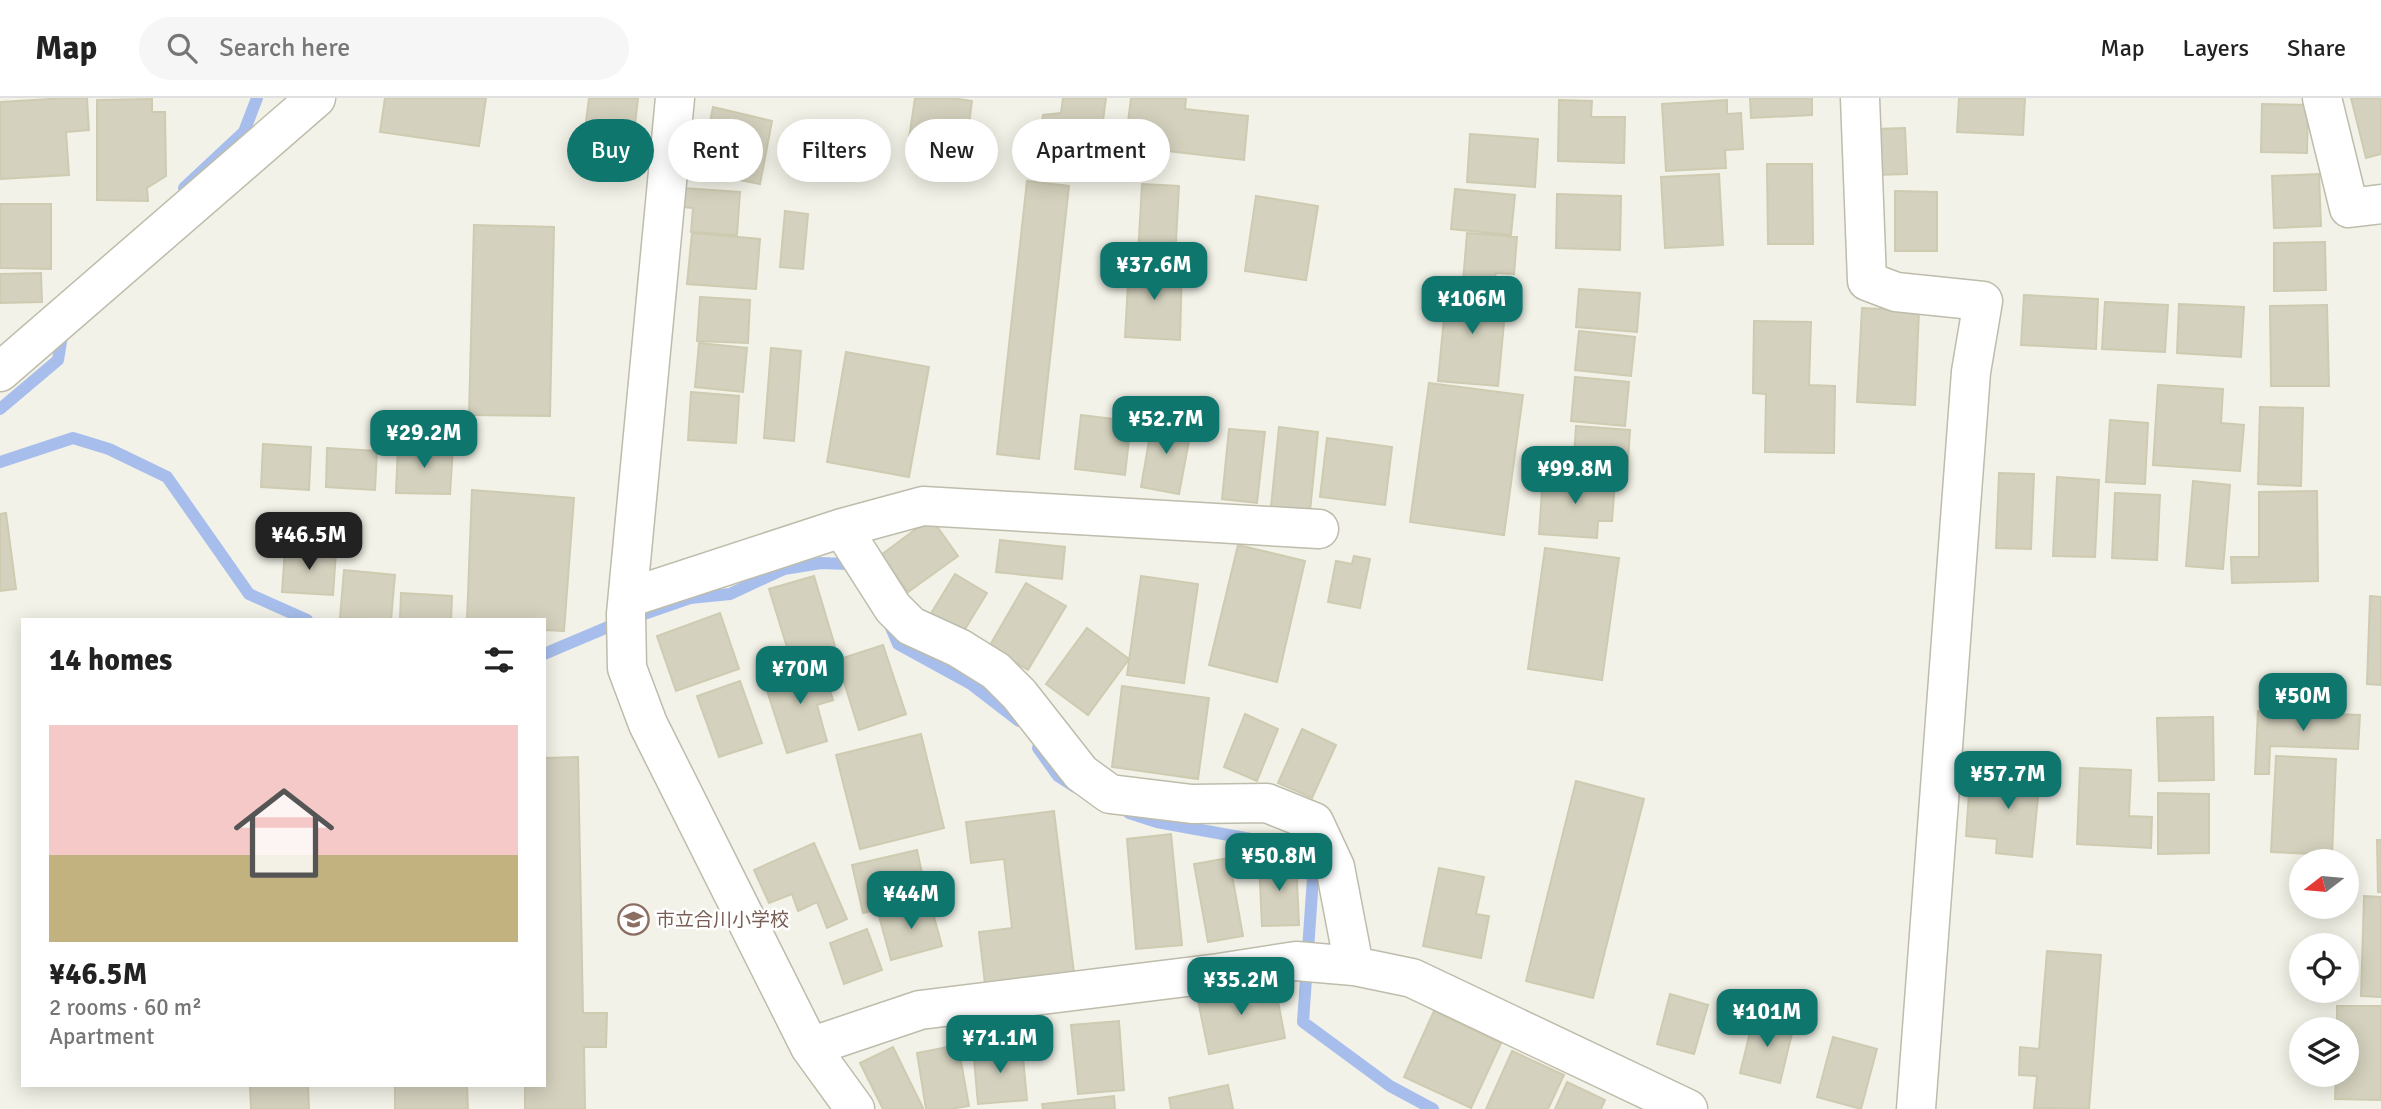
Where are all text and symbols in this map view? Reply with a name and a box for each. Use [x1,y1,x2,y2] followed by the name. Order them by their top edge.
[139,17,629,80] search box
[35,28,97,69] text: Map
[163,29,201,67] icon: search
[219,32,350,64] text: Search here
[2100,33,2145,63] text: Map
[2183,33,2249,63] text: Layers
[2287,33,2346,63] text: Share
[567,119,654,182] chip: Buy
[668,119,763,182] chip: Rent
[777,119,891,182] chip: Filters
[905,119,998,182] chip: New
[1012,119,1170,182] chip: Apartment
[1097,242,1211,302] pin: ¥37.6M
[1116,250,1192,279] text: ¥37.6M
[1423,276,1521,336] pin: ¥106M
[1438,284,1506,313] text: ¥106M
[1109,396,1223,456] pin: ¥52.7M
[1128,404,1204,433] text: ¥52.7M
[367,410,481,470] pin: ¥29.2M
[386,418,462,447] text: ¥29.2M
[1518,446,1632,506] pin: ¥99.8M
[1537,454,1613,483] text: ¥99.8M
[252,512,366,572] pin: ¥46.5M
[271,520,347,549] text: ¥46.5M
[480,641,518,679] icon: filters
[49,642,172,679] text: 14 homes
[759,646,841,706] pin: ¥70M
[772,654,828,683] text: ¥70M
[2262,674,2344,733] pin: ¥50M
[2275,681,2331,710] text: ¥50M
[1951,752,2065,811] pin: ¥57.7M
[1970,759,2046,788] text: ¥57.7M
[221,770,347,896] icon: home
[1222,834,1336,893] pin: ¥50.8M
[1241,841,1317,870] text: ¥50.8M
[2289,849,2359,919] north arrow
[2289,849,2359,1087] map controls
[870,872,952,931] pin: ¥44M
[883,879,939,908] text: ¥44M
[616,902,650,936] school or university icon: 市立合川小学校
[656,908,789,932] place label: 市立合川小学校
[2289,933,2359,1003] button: locate
[49,956,147,993] text: ¥46.5M
[1184,958,1298,1017] pin: ¥35.2M
[1203,965,1279,994] text: ¥35.2M
[1718,990,1816,1049] pin: ¥101M
[49,993,202,1022] text: 2 rooms · 60 m²
[1733,997,1801,1026] text: ¥101M
[943,1016,1057,1075] pin: ¥71.1M
[2289,1017,2359,1087] button: layers
[49,1022,154,1051] text: Apartment
[962,1023,1038,1052] text: ¥71.1M

